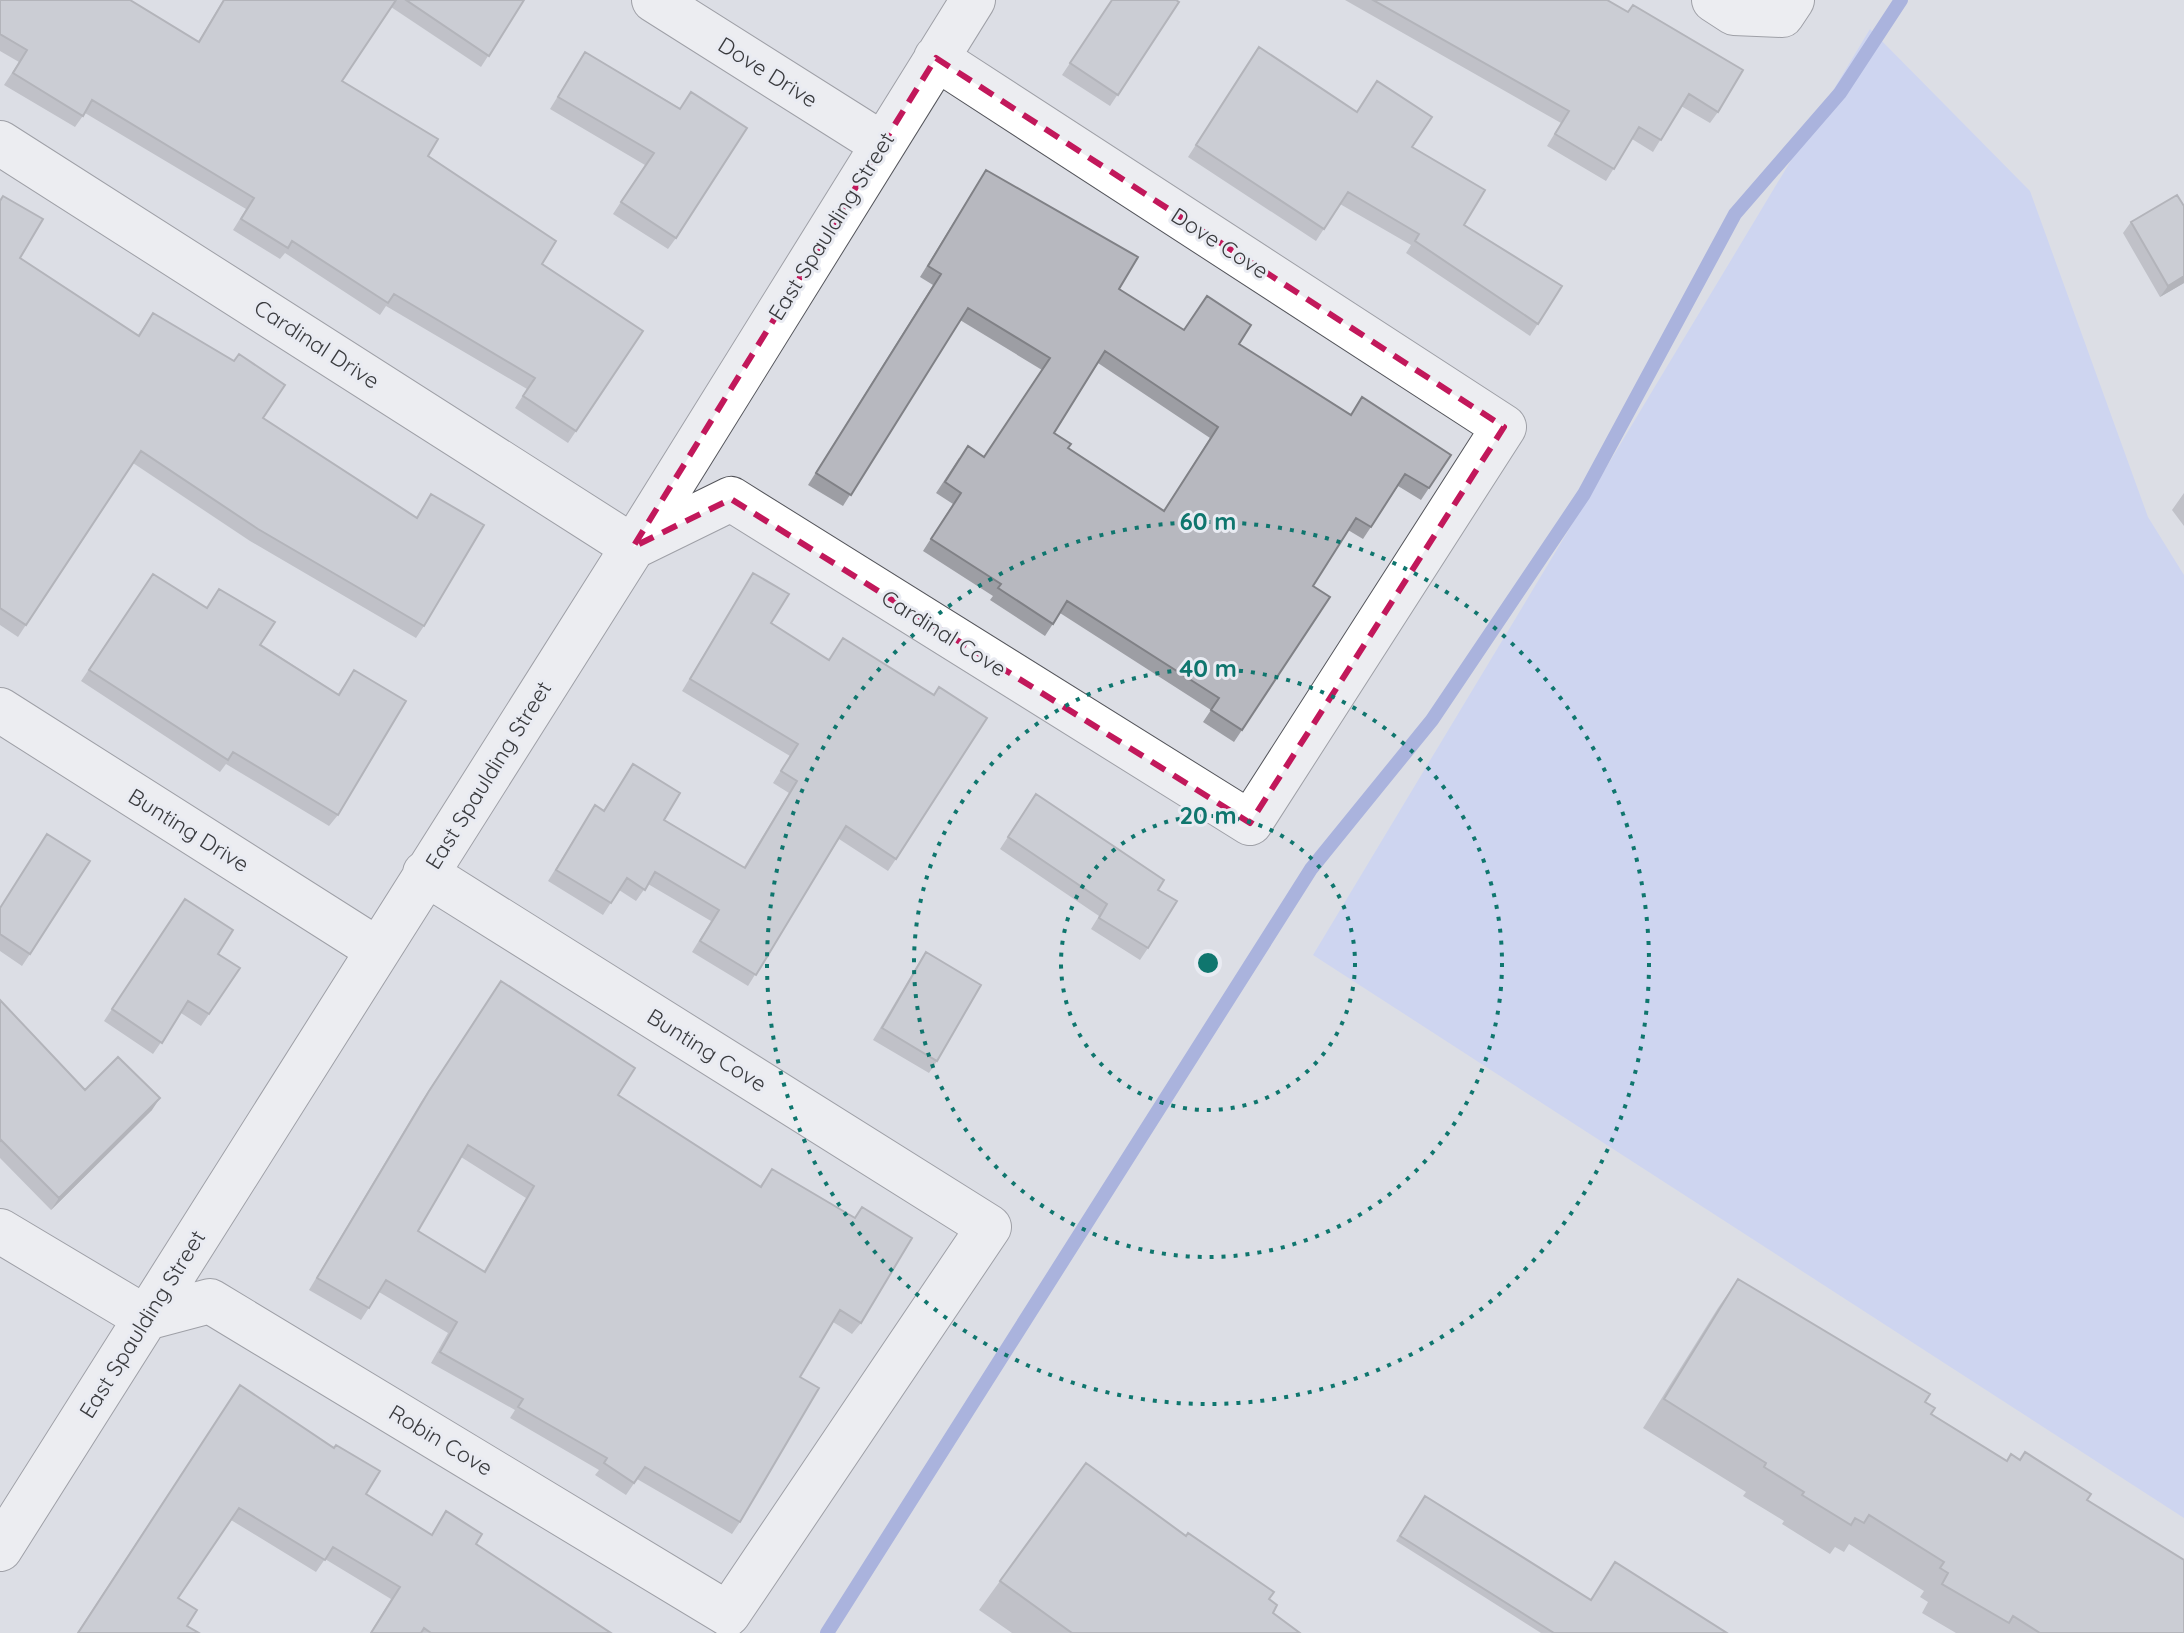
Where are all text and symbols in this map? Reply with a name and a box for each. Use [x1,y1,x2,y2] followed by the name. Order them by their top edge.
[713,30,823,114] street label: Dove Drive
[762,127,900,325] street label: East Spaulding Street
[1166,201,1274,285] street label: Dove Cove
[249,293,385,395] street label: Cardinal Drive
[1180,506,1236,536] text: 60 m
[876,583,1012,683] street label: Cardinal Cove
[1179,653,1237,683] text: 40 m
[419,676,557,874] street label: East Spaulding Street
[123,782,255,878] street label: Bunting Drive
[1179,800,1237,830] text: 20 m
[1194,949,1222,977] centre of rings
[642,1002,772,1098] street label: Bunting Cove
[73,1225,211,1423] street label: East Spaulding Street
[384,1398,498,1482] street label: Robin Cove

